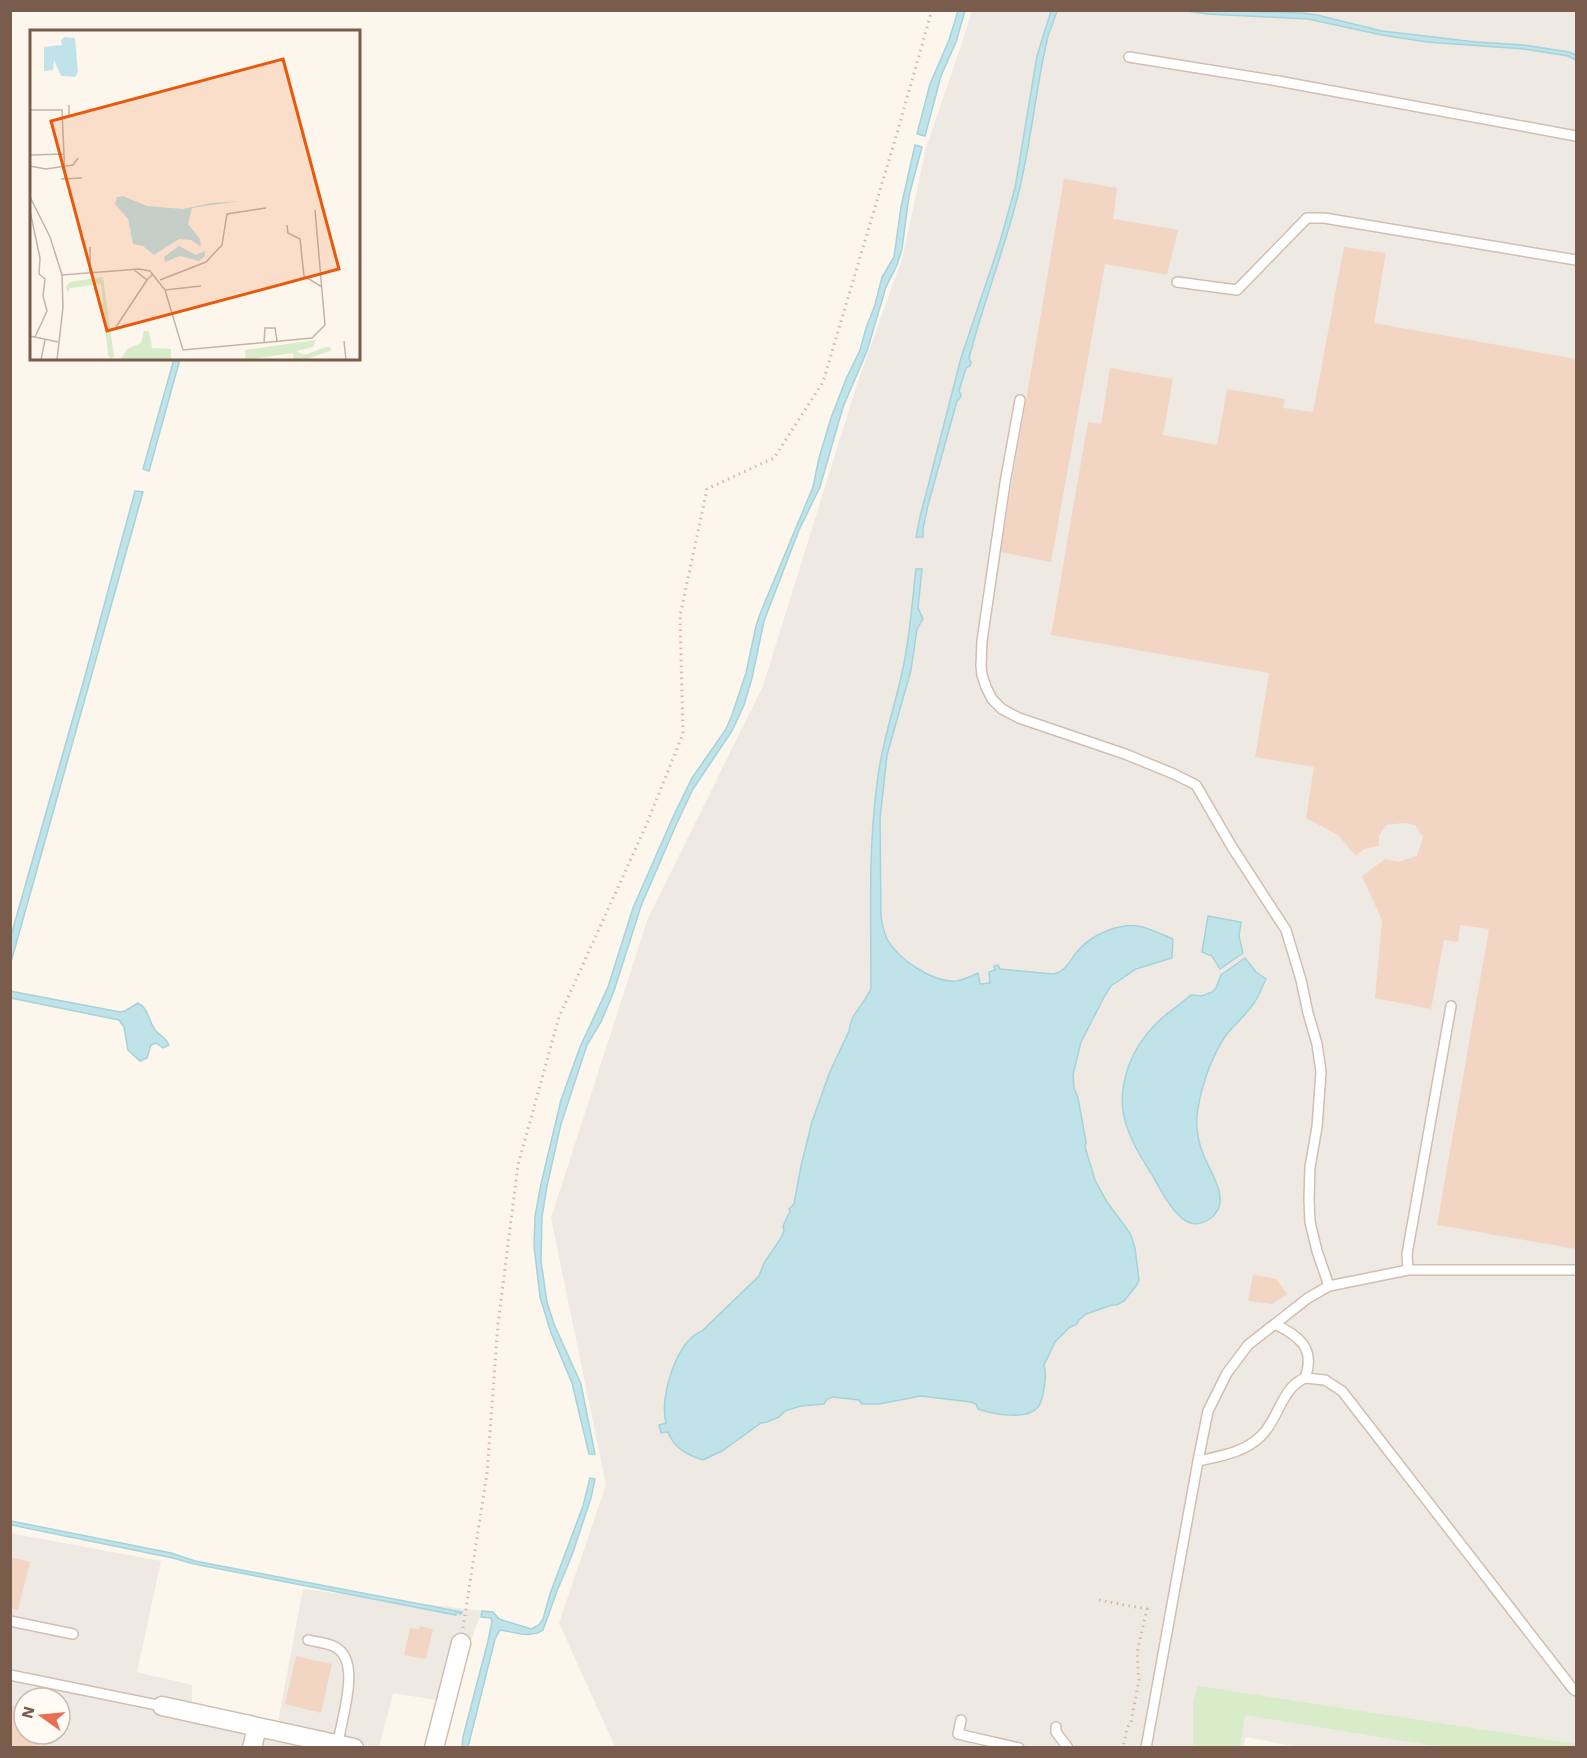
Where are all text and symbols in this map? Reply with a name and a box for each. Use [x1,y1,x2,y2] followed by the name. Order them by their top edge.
[30,30,360,360] inset map
[12,1686,72,1746] north arrow
[17,1704,39,1720] text: N

